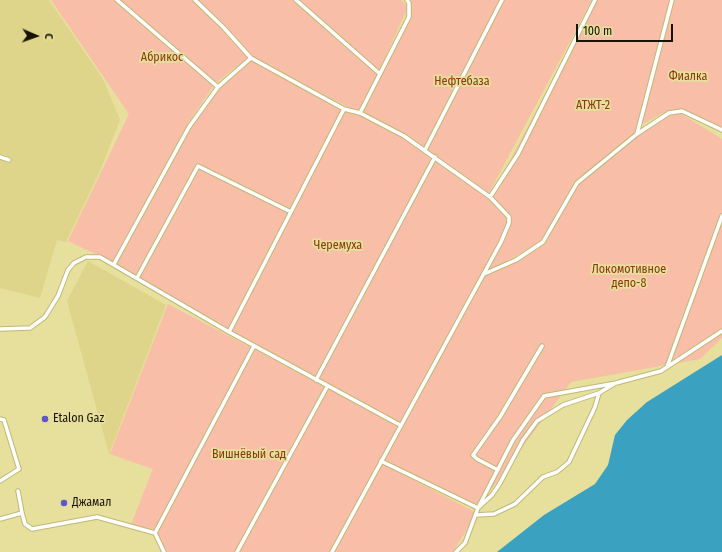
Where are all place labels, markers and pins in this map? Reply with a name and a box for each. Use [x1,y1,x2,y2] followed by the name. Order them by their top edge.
[53,412,104,426] place label: Etalon Gaz
[40,414,50,424] marker: Etalon Gaz
[72,496,111,510] place label: Джамал
[59,498,69,508] marker: Джамал

